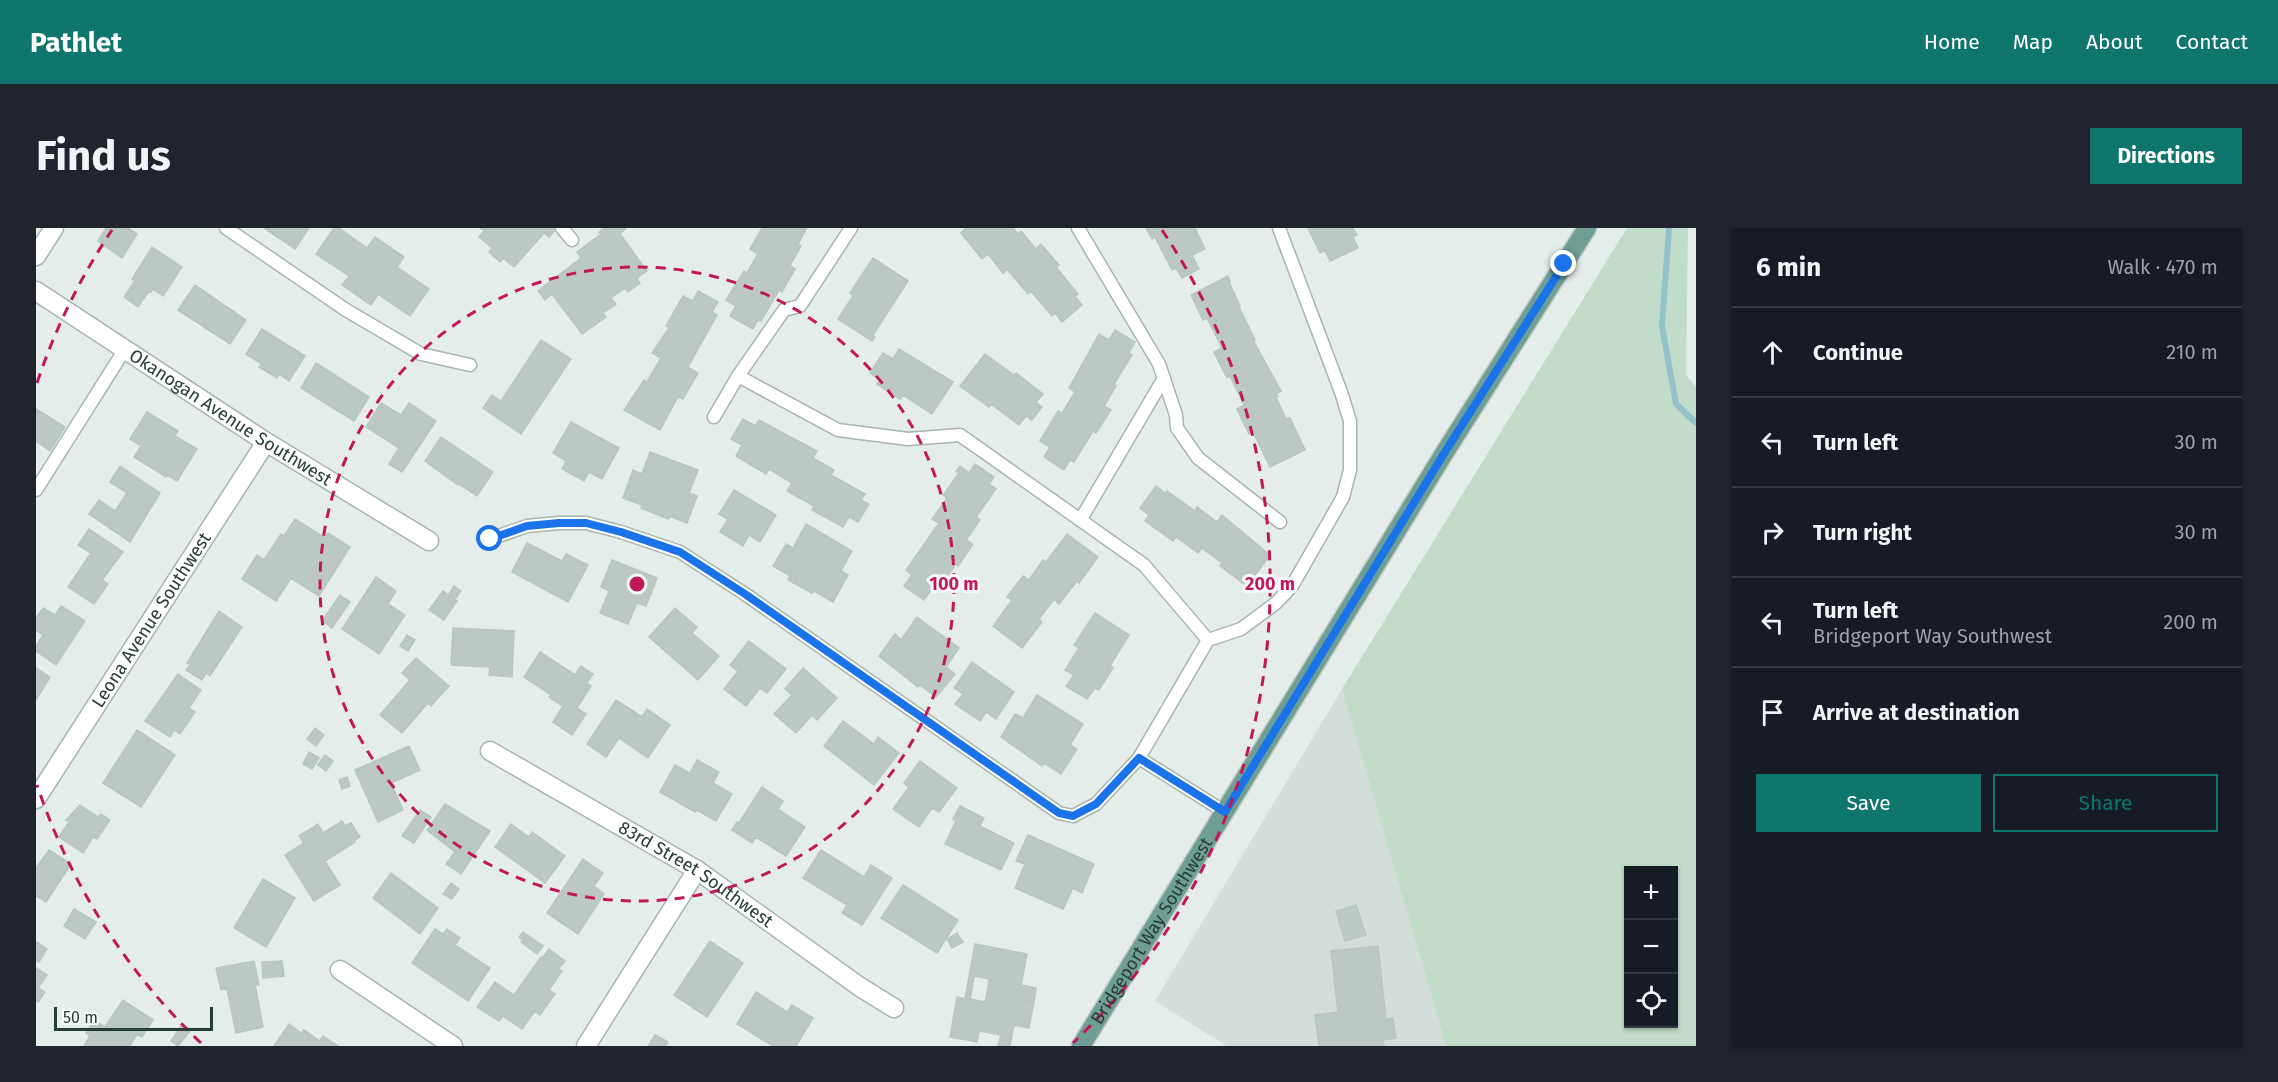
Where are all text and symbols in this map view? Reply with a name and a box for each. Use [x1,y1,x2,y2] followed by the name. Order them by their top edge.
[30,26,122,59] text: Pathlet
[1924,29,1980,55] text: Home
[2013,29,2053,55] text: Map
[2086,29,2143,55] text: About
[2176,29,2248,55] text: Contact
[2090,128,2242,184] button: Directions
[36,131,171,181] text: Find us
[1550,250,1576,276] route end
[1756,252,1821,283] text: 6 min
[2108,255,2218,279] text: Walk · 470 m
[1756,336,1789,369] icon: ahead
[1813,339,1903,366] text: Continue
[2166,340,2218,364] text: 210 m
[125,344,336,491] street label: Okanogan Avenue Southwest
[1756,426,1789,459] icon: left
[1813,429,1898,456] text: Turn left
[2174,430,2218,454] text: 30 m
[1756,516,1789,549] icon: right
[1813,519,1912,546] text: Turn right
[2174,520,2218,544] text: 30 m
[476,525,502,551] route start
[87,528,216,712] street label: Leona Avenue Southwest
[930,573,978,595] text: 100 m
[1245,573,1295,595] text: 200 m
[627,574,647,594] centre of rings
[1813,597,1898,624] text: Turn left
[1756,606,1789,639] icon: left
[2163,610,2218,634] text: 200 m
[1813,624,2052,648] text: Bridgeport Way Southwest
[1756,696,1789,729] icon: arrive
[1813,699,2020,726] text: Arrive at destination
[1756,774,1981,832] button: Save
[1993,774,2218,832] button: Share
[615,816,778,932] street label: 83rd Street Southwest
[1086,833,1217,1028] street label: Bridgeport Way Southwest
[1624,866,1678,1028] map controls
[1624,866,1678,920] button: +
[1624,920,1678,974] button: −
[1624,974,1678,1028] button: locate
[54,1004,213,1032] scale bar
[63,1008,98,1027] text: 50 m

